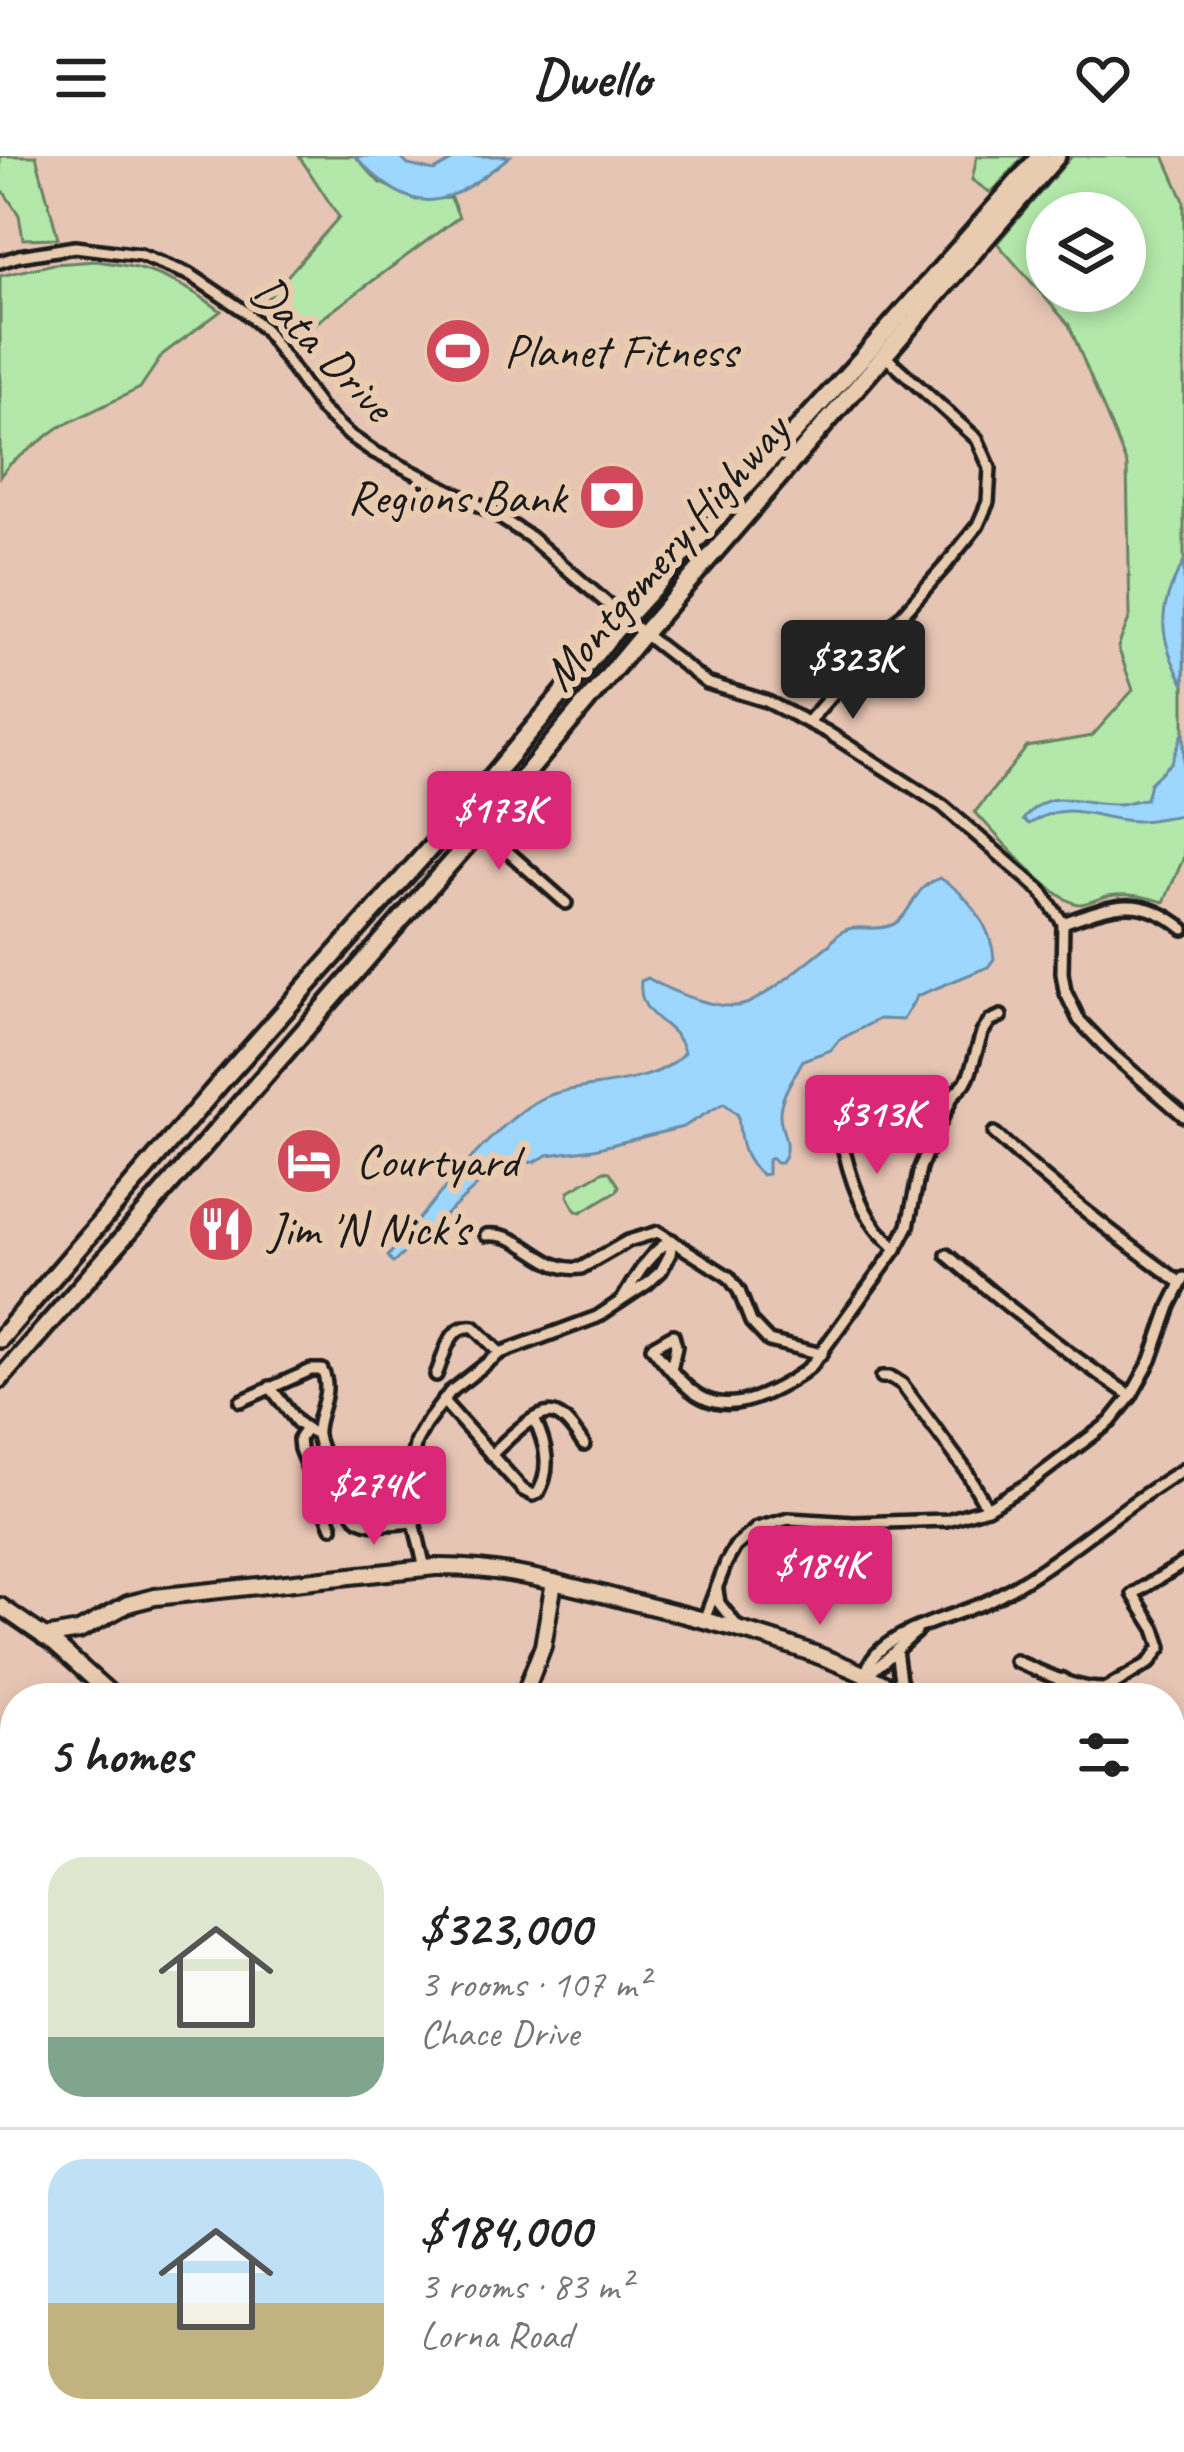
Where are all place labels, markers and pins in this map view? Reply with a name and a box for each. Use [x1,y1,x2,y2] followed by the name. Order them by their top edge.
[423,316,493,386] sports icon: Planet Fitness
[504,321,742,381] place label: Planet Fitness
[577,462,647,532] bank icon: Regions Bank
[348,467,569,527] place label: Regions Bank
[769,620,937,722] pin: $323K
[415,771,583,873] pin: $173K
[793,1075,961,1177] pin: $313K
[274,1126,344,1196] hotel icon: Courtyard
[356,1131,526,1191] place label: Courtyard
[186,1194,256,1264] restaurant icon: Jim 'N Nick's
[266,1199,474,1259] place label: Jim 'N Nick's
[290,1446,458,1548] pin: $274K
[736,1526,904,1628] pin: $184K

